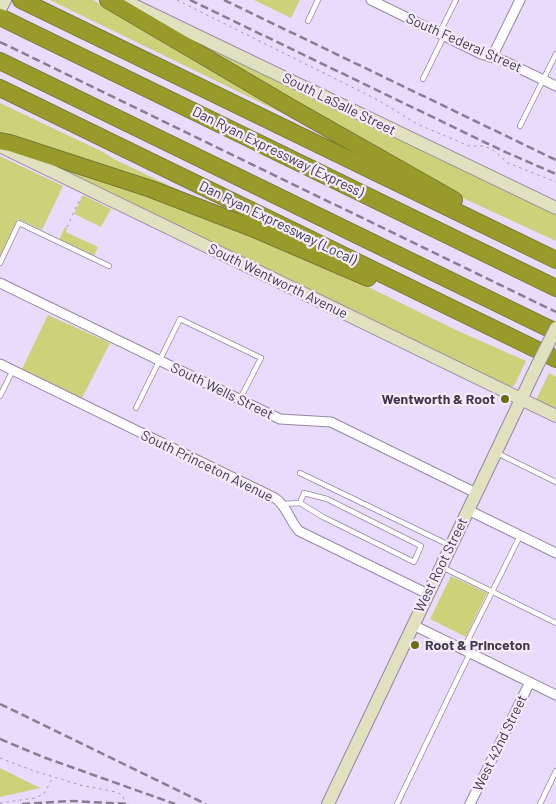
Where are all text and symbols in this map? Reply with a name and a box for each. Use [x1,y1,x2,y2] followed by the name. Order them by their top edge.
[403,10,525,76] street label: South Federal Street
[280,69,398,139] street label: South LaSalle Street
[190,103,366,201] street label: Dan Ryan Expressway (Express)
[196,177,360,269] street label: Dan Ryan Expressway (Local)
[205,240,351,322] street label: South Wentworth Avenue
[168,359,276,423] street label: South Wells Street
[382,391,495,407] place label: Wentworth & Root
[499,393,511,405] marker: Wentworth & Root
[138,427,276,505] street label: South Princeton Avenue
[411,515,471,615] street label: West Root Street
[425,637,530,653] place label: Root & Princeton
[409,639,421,651] marker: Root & Princeton
[469,692,531,794] street label: West 42nd Street

